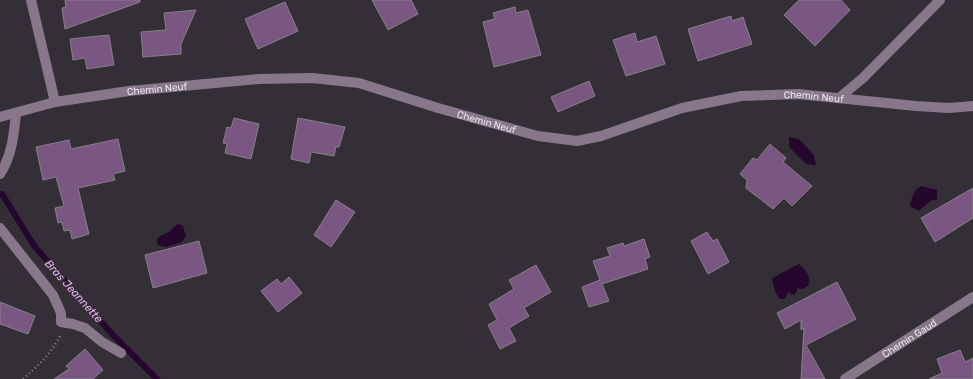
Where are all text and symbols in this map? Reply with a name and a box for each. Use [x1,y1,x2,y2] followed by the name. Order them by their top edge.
[126,81,188,98] street label: Chemin Neuf
[783,89,845,106] street label: Chemin Neuf
[456,109,517,137] street label: Chemin Neuf
[42,257,105,325] water label: Bras Jeannette
[880,317,939,361] street label: Chemin Gaud

